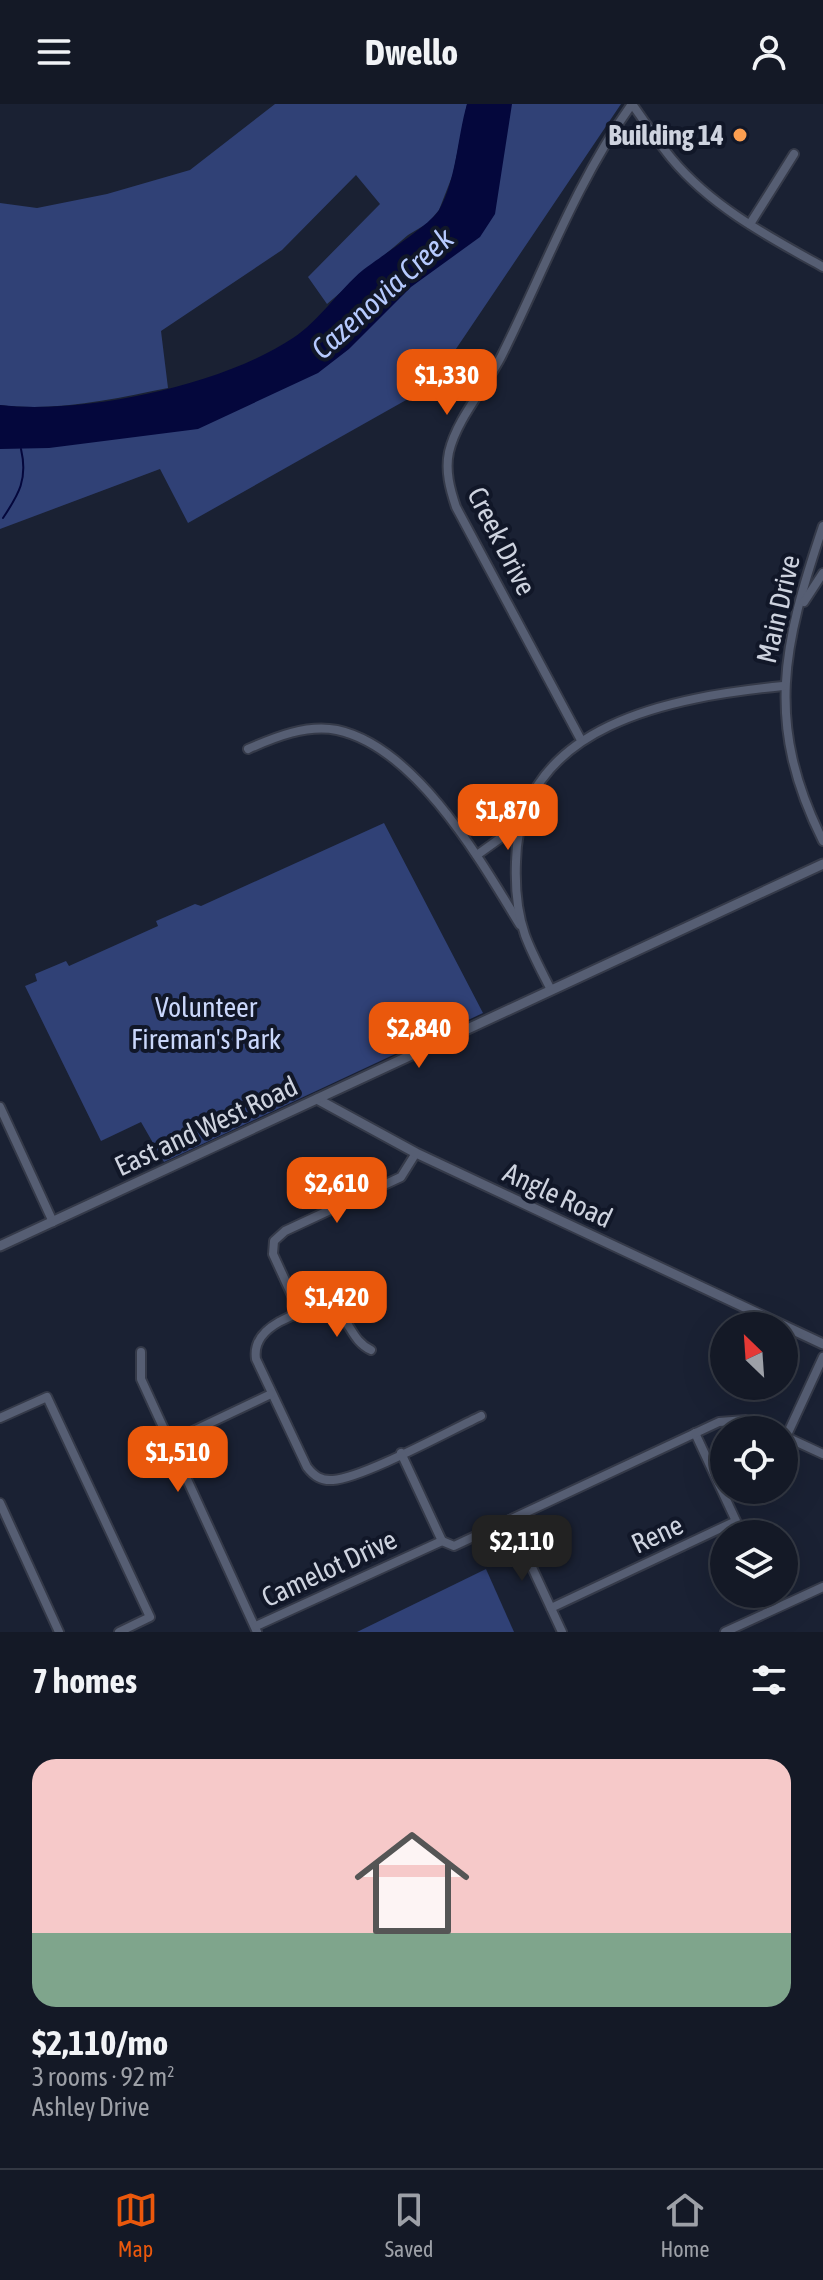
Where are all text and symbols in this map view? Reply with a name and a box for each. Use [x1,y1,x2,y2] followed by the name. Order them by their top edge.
[32,30,76,74] icon: menu
[747,30,791,74] icon: person
[365,31,458,73] text: Dwello
[608,119,724,151] place label: Building 14
[731,126,749,144] marker: Building 14
[304,220,460,365] water label: Cazenovia Creek
[382,349,512,417] pin: $1,330
[415,360,479,390] text: $1,330
[461,482,543,600] street label: Creek Drive
[750,552,806,666] street label: Main Drive
[443,784,573,852] pin: $1,870
[476,795,540,825] text: $1,870
[131,991,281,1055] park label: Volunteer Fireman's Park
[354,1002,484,1070] pin: $2,840
[387,1013,451,1043] text: $2,840
[110,1070,302,1182] street label: East and West Road
[498,1156,618,1234] street label: Angle Road
[272,1157,402,1225] pin: $2,610
[305,1168,369,1198] text: $2,610
[272,1271,402,1339] pin: $1,420
[305,1282,369,1312] text: $1,420
[710,1312,798,1400] north arrow
[710,1312,798,1608] map controls
[710,1416,798,1504] button: locate
[113,1426,243,1494] pin: $1,510
[146,1437,210,1467] text: $1,510
[626,1508,688,1560] street label: Rene
[457,1515,587,1583] pin: $2,110
[710,1520,798,1608] button: layers
[257,1523,401,1613] street label: Camelot Drive
[490,1526,554,1556] text: $2,110
[747,1658,791,1702] icon: filters
[32,1661,137,1700] text: 7 homes
[340,1811,484,1955] icon: home
[32,2023,168,2062] text: $2,110/mo
[32,2062,174,2092] text: 3 rooms · 92 m²
[32,2092,149,2122] text: Ashley Drive
[114,2188,158,2262] tab: Map
[385,2188,433,2262] tab: Saved
[660,2188,709,2262] tab: Home

